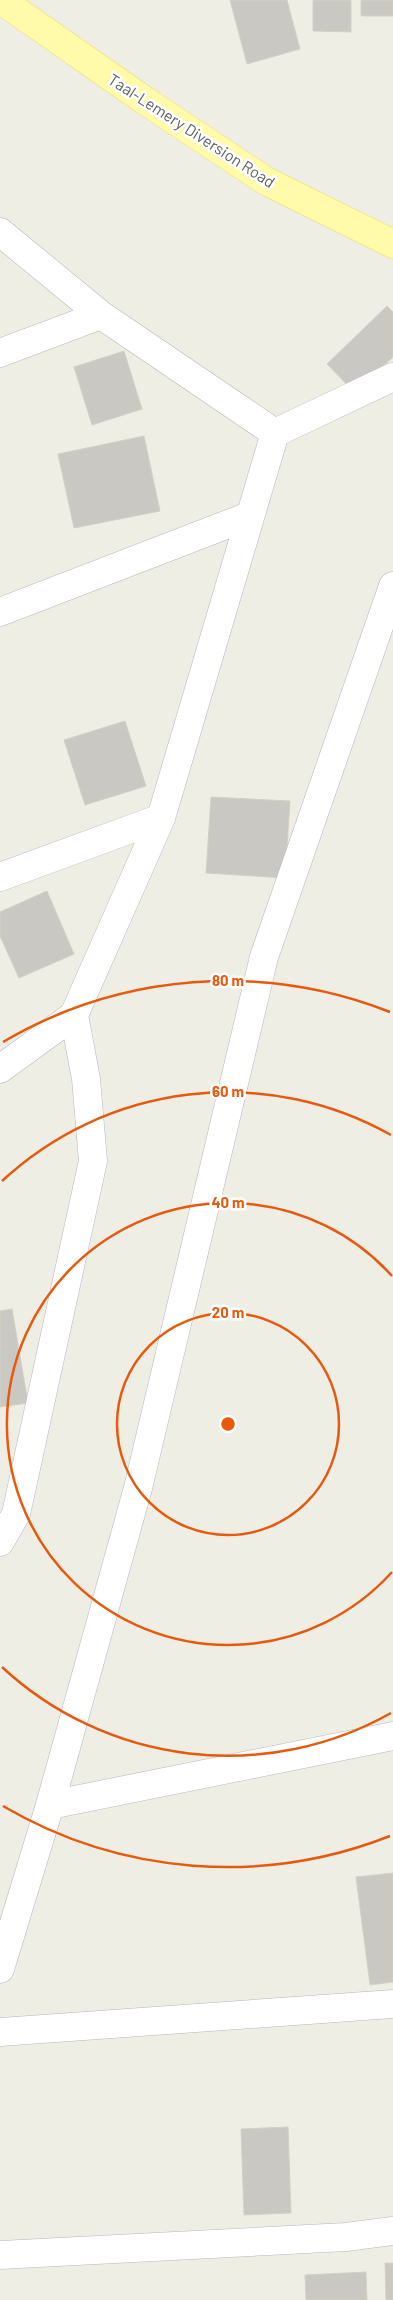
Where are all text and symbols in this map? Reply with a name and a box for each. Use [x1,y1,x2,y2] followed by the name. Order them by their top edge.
[105,69,279,191] street label: Taal-Lemery Diversion Road
[212,971,244,989] text: 80 m
[212,1082,244,1100] text: 60 m
[211,1193,245,1211] text: 40 m
[212,1303,244,1321] text: 20 m
[219,1415,237,1433] centre of rings

